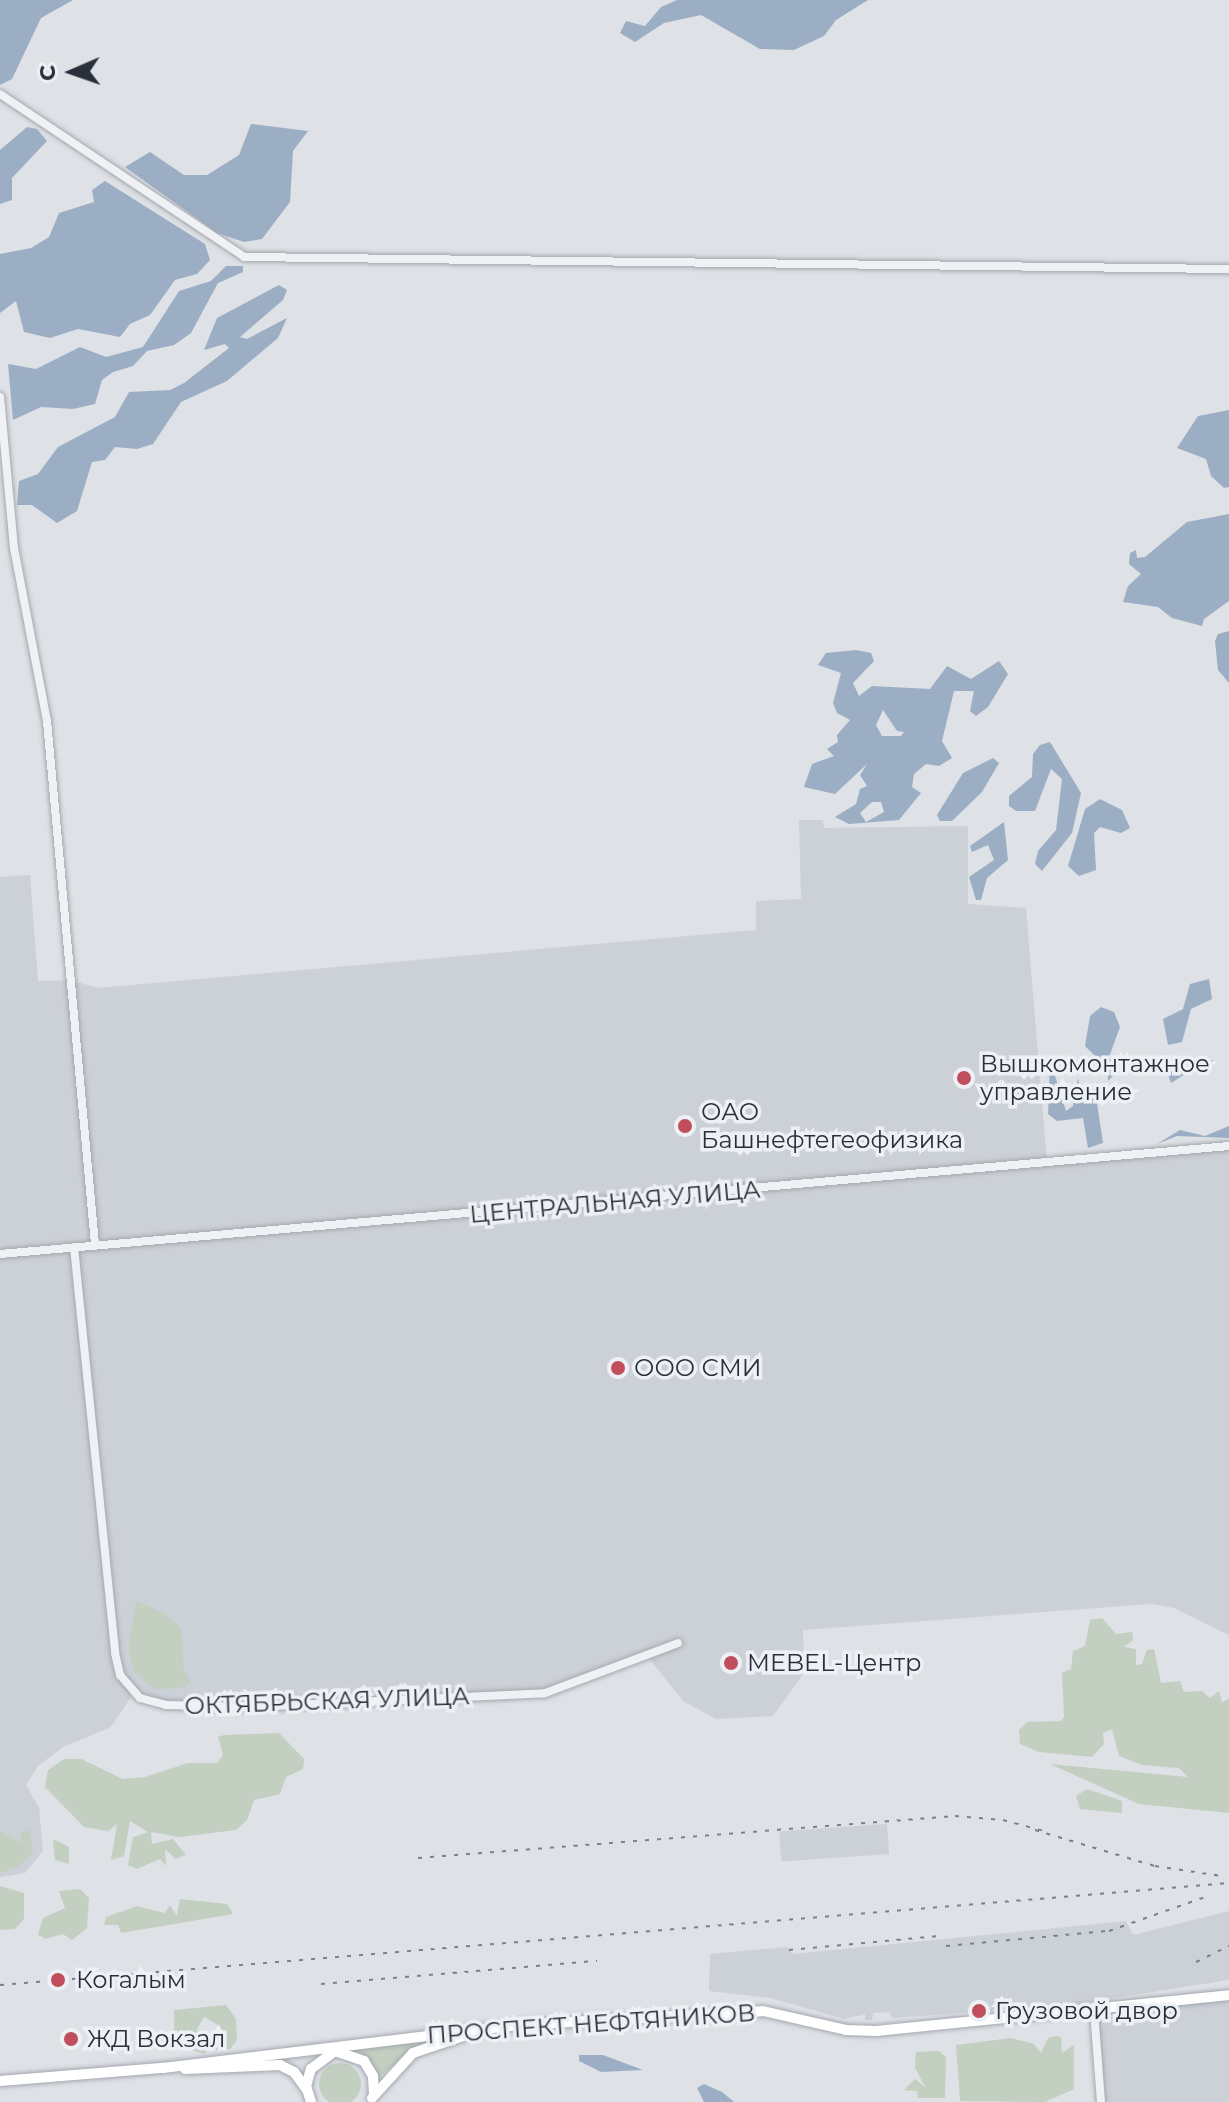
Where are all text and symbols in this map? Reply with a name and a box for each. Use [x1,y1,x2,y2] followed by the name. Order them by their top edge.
[32,32,112,112] north arrow
[34,64,61,81] text: С
[980,1050,1210,1106] place label: Вышкомонтажное управление
[955,1069,973,1087] marker: Вышкомонтажное управление
[701,1098,963,1154] place label: ОАО Башнефтегеофизика
[676,1117,694,1135] marker: ОАО Башнефтегеофизика
[468,1175,762,1229] street label: ЦЕНТРАЛЬНАЯ УЛИЦА
[634,1354,762,1382] place label: ООО СМИ
[609,1359,627,1377] marker: ООО СМИ
[747,1649,921,1677] place label: MEBEL-Центр
[722,1654,740,1672] marker: MEBEL-Центр
[184,1682,470,1720] street label: ОКТЯБРЬСКАЯ УЛИЦА
[76,1966,186,1994] place label: Когалым
[47,1969,69,1991] marker: Когалым
[995,1997,1178,2025] place label: Грузовой двор
[426,1998,756,2050] street label: ПРОСПЕКТ НЕФТЯНИКОВ
[970,2002,988,2020] marker: Грузовой двор
[87,2025,226,2053] place label: ЖД Вокзал
[62,2030,80,2048] marker: ЖД Вокзал

